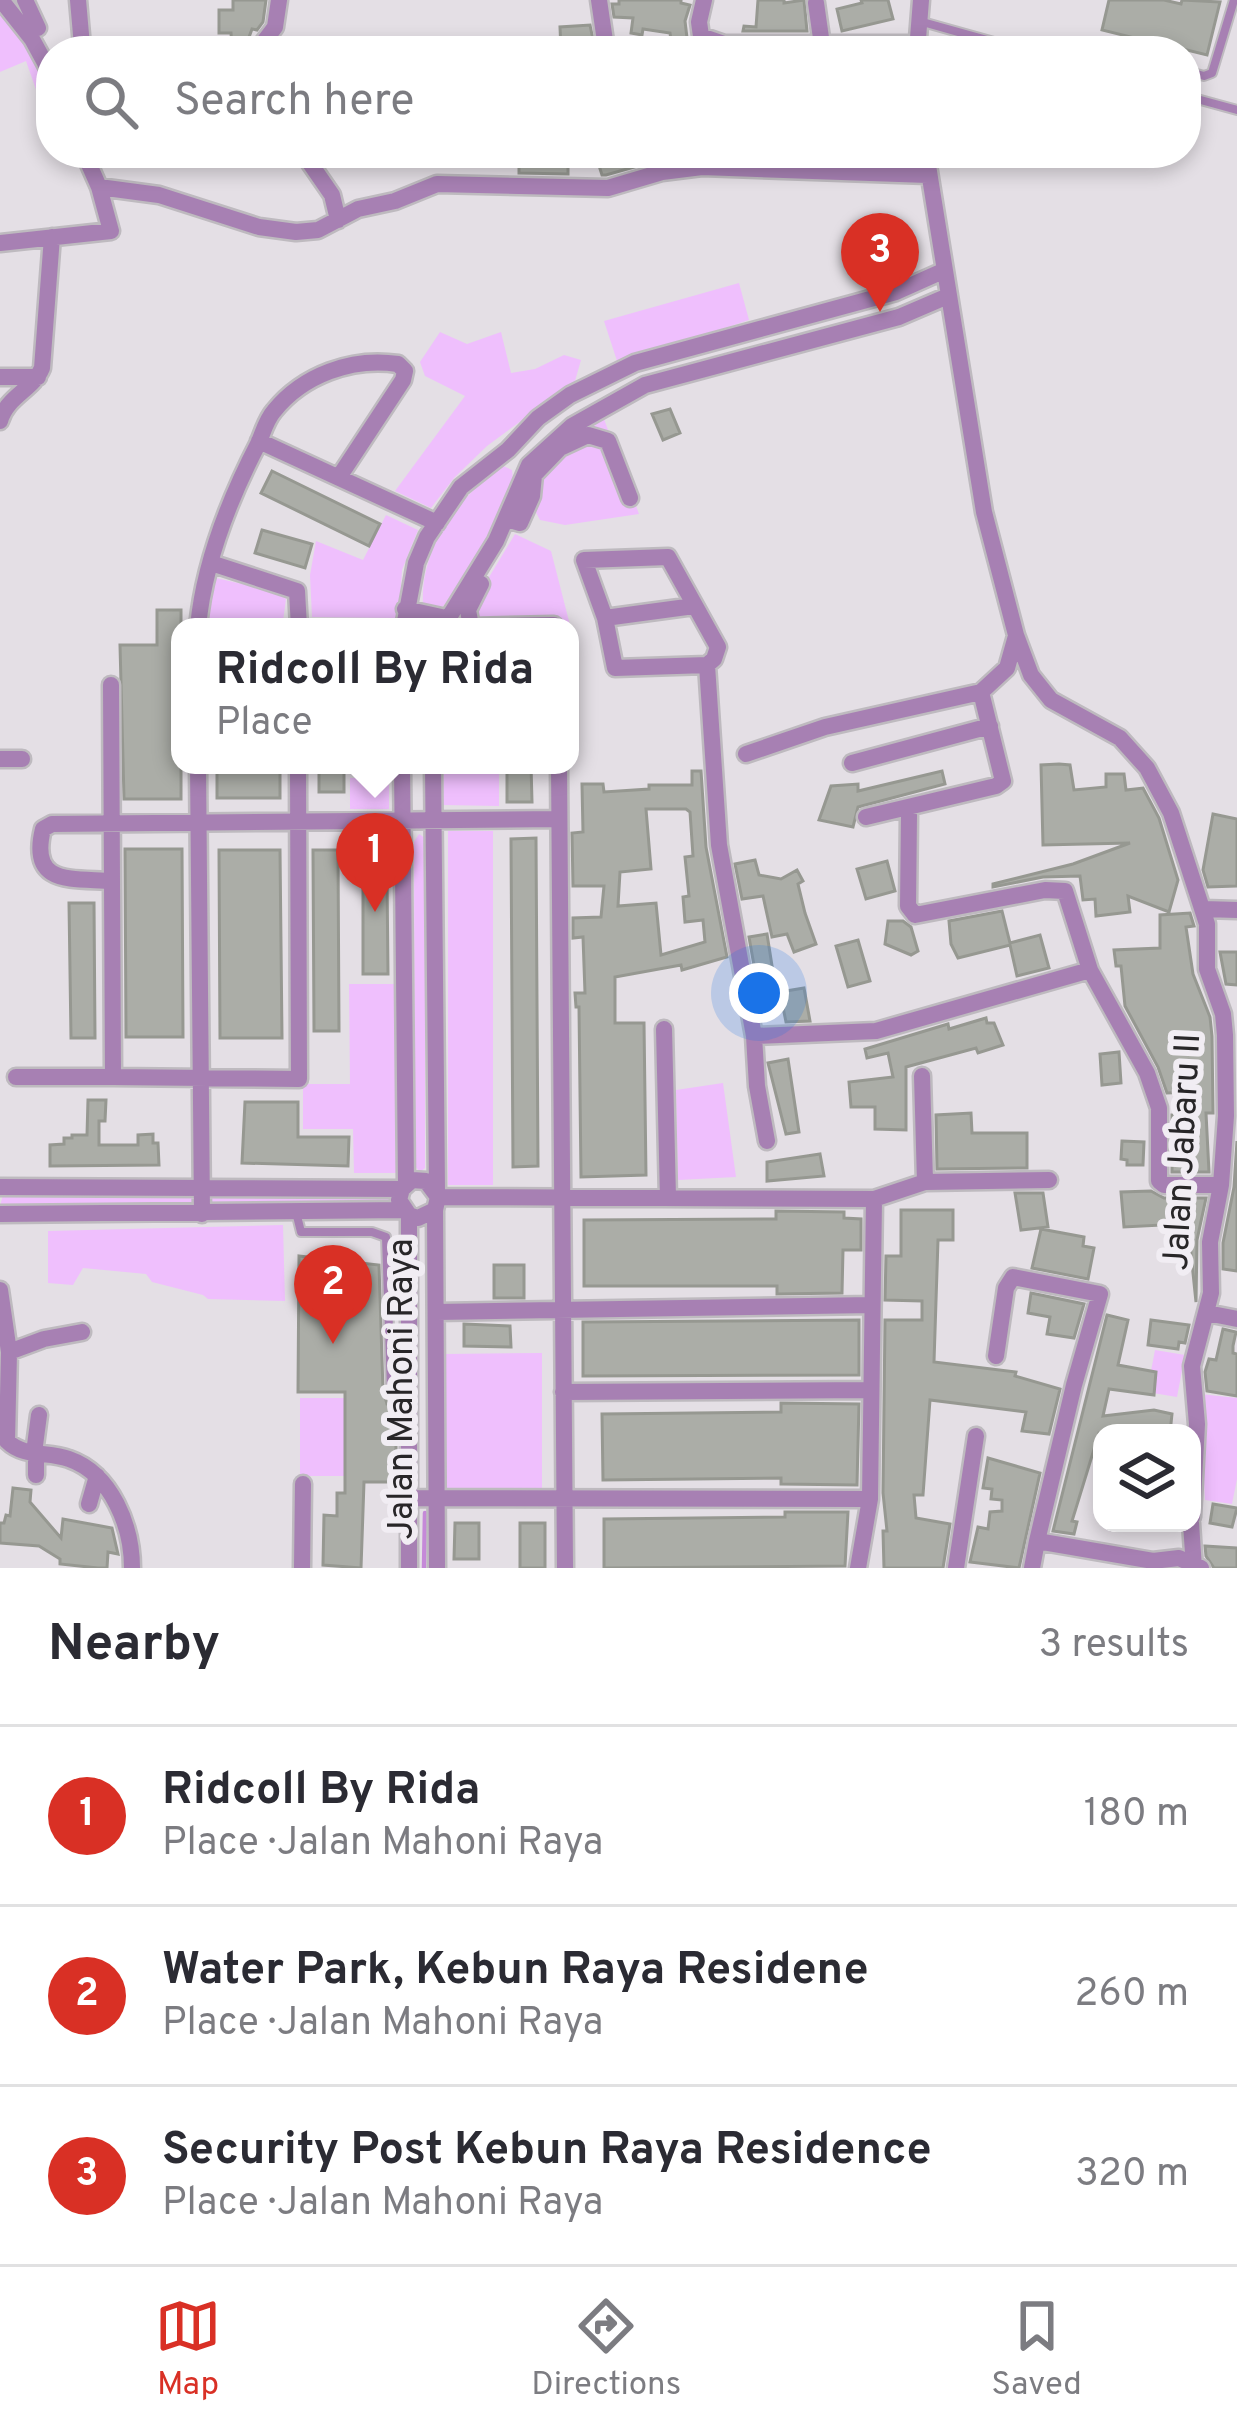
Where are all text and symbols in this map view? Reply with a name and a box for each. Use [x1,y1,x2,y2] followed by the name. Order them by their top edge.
[36,36,1201,168] search box
[78,69,144,135] icon: search
[174,74,414,131] text: Search here
[841,213,919,312] pin: 3
[171,618,579,774] popup
[216,643,534,700] text: Ridcoll By Rida
[216,700,312,749] text: Place
[336,813,414,912] pin: 1
[729,963,789,1023] your location
[1155,1032,1213,1272] street label: Jalan Jabaru II
[380,1238,426,1540] street label: Jalan Mahoni Raya
[294,1245,372,1344] pin: 2
[1093,1424,1201,1532] map controls
[1093,1424,1201,1532] button: layers
[48,1614,220,1679] text: Nearby
[1039,1622,1189,1671] text: 3 results
[162,1763,480,1820] text: Ridcoll By Rida
[79,1791,95,1840] text: 1
[1084,1791,1189,1840] text: 180 m
[162,1820,603,1869] text: Place · Jalan Mahoni Raya
[162,1943,869,2000] text: Water Park, Kebun Raya Residene
[75,1971,99,2020] text: 2
[1075,1971,1189,2020] text: 260 m
[162,2000,603,2049] text: Place · Jalan Mahoni Raya
[162,2123,932,2180] text: Security Post Kebun Raya Residence
[75,2151,99,2200] text: 3
[1075,2151,1189,2200] text: 320 m
[162,2180,603,2229] text: Place · Jalan Mahoni Raya
[155,2293,221,2407] tab: Map
[531,2293,681,2407] tab: Directions
[991,2293,1082,2407] tab: Saved

